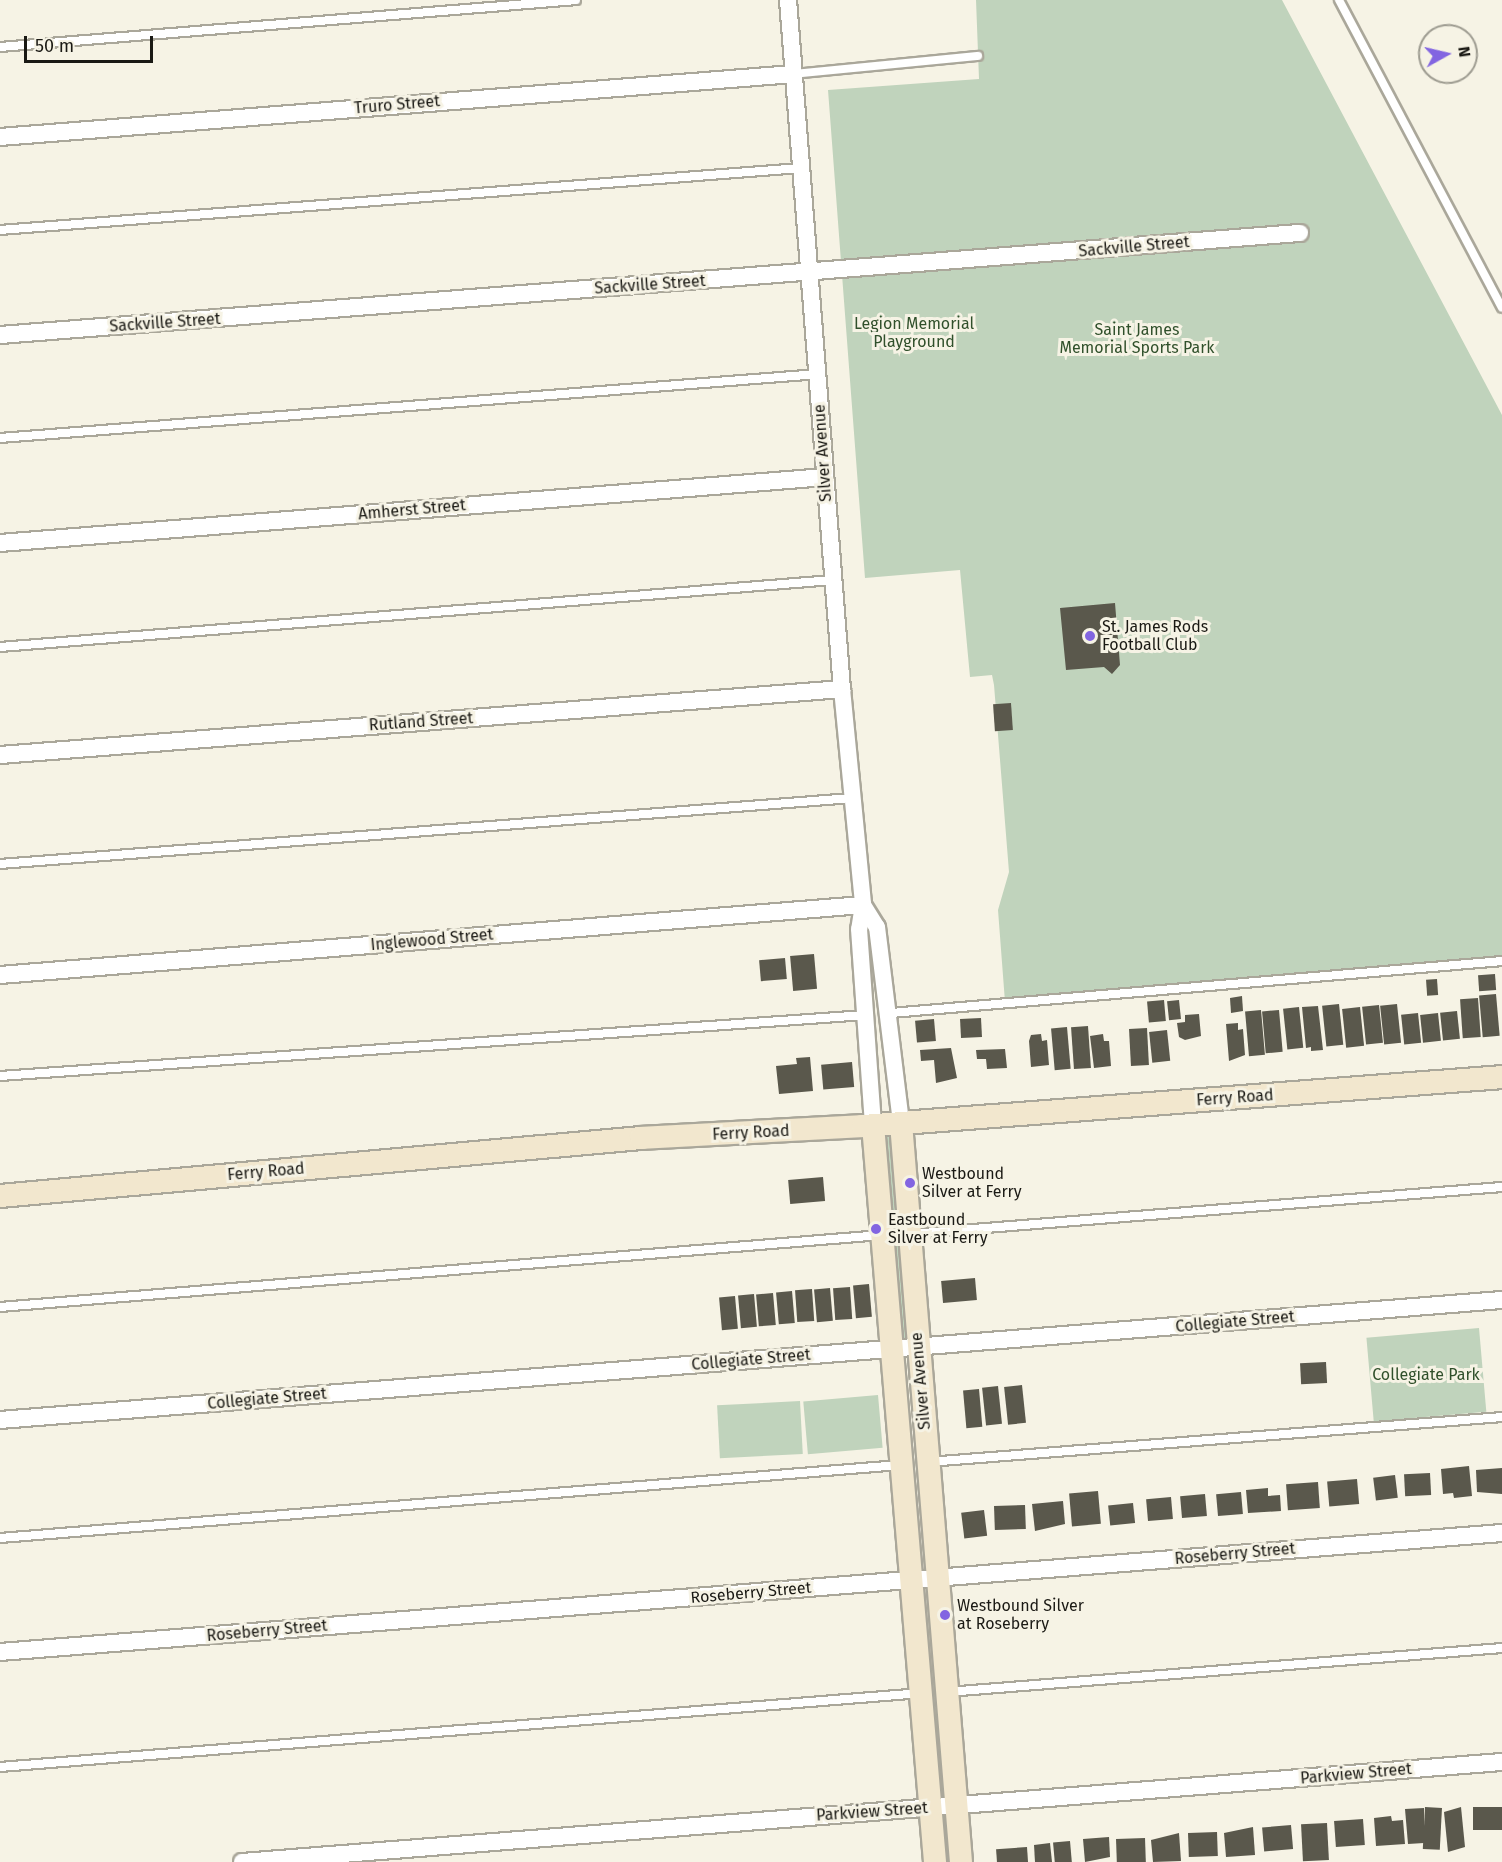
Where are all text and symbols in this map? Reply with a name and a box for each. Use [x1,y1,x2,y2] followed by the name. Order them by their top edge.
[27,24,156,62] scale bar
[1418,24,1478,84] north arrow
[35,35,74,57] text: 50 m
[1454,45,1474,58] text: N
[353,92,441,118] street label: Truro Street
[1078,233,1190,261] street label: Sackville Street
[594,272,706,298] street label: Sackville Street
[109,310,221,336] street label: Sackville Street
[854,314,974,352] park label: Legion Memorial Playground
[1059,320,1215,358] park label: Saint James Memorial Sports Park
[810,404,836,502] street label: Silver Avenue
[357,496,467,524] street label: Amherst Street
[1102,617,1208,655] place label: St. James Rods Football Club
[1083,629,1097,643] marker: St. James Rods Football Club
[368,709,474,735] street label: Rutland Street
[370,925,494,955] street label: Inglewood Street
[1196,1086,1274,1110] street label: Ferry Road
[712,1121,790,1145] street label: Ferry Road
[227,1159,305,1185] street label: Ferry Road
[922,1164,1022,1202] place label: Westbound Silver at Ferry
[903,1176,917,1190] marker: Westbound Silver at Ferry
[888,1210,988,1248] place label: Eastbound Silver at Ferry
[869,1222,883,1236] marker: Eastbound Silver at Ferry
[1175,1307,1295,1337] street label: Collegiate Street
[907,1331,935,1431] street label: Silver Avenue
[691,1345,811,1375] street label: Collegiate Street
[1372,1365,1480,1385] park label: Collegiate Park
[207,1384,327,1414] street label: Collegiate Street
[1174,1539,1296,1569] street label: Roseberry Street
[690,1578,812,1608] street label: Roseberry Street
[957,1596,1084,1634] place label: Westbound Silver at Roseberry
[938,1608,952,1622] marker: Westbound Silver at Roseberry
[206,1616,328,1646] street label: Roseberry Street
[1300,1760,1412,1788] street label: Parkview Street
[816,1799,928,1825] street label: Parkview Street

